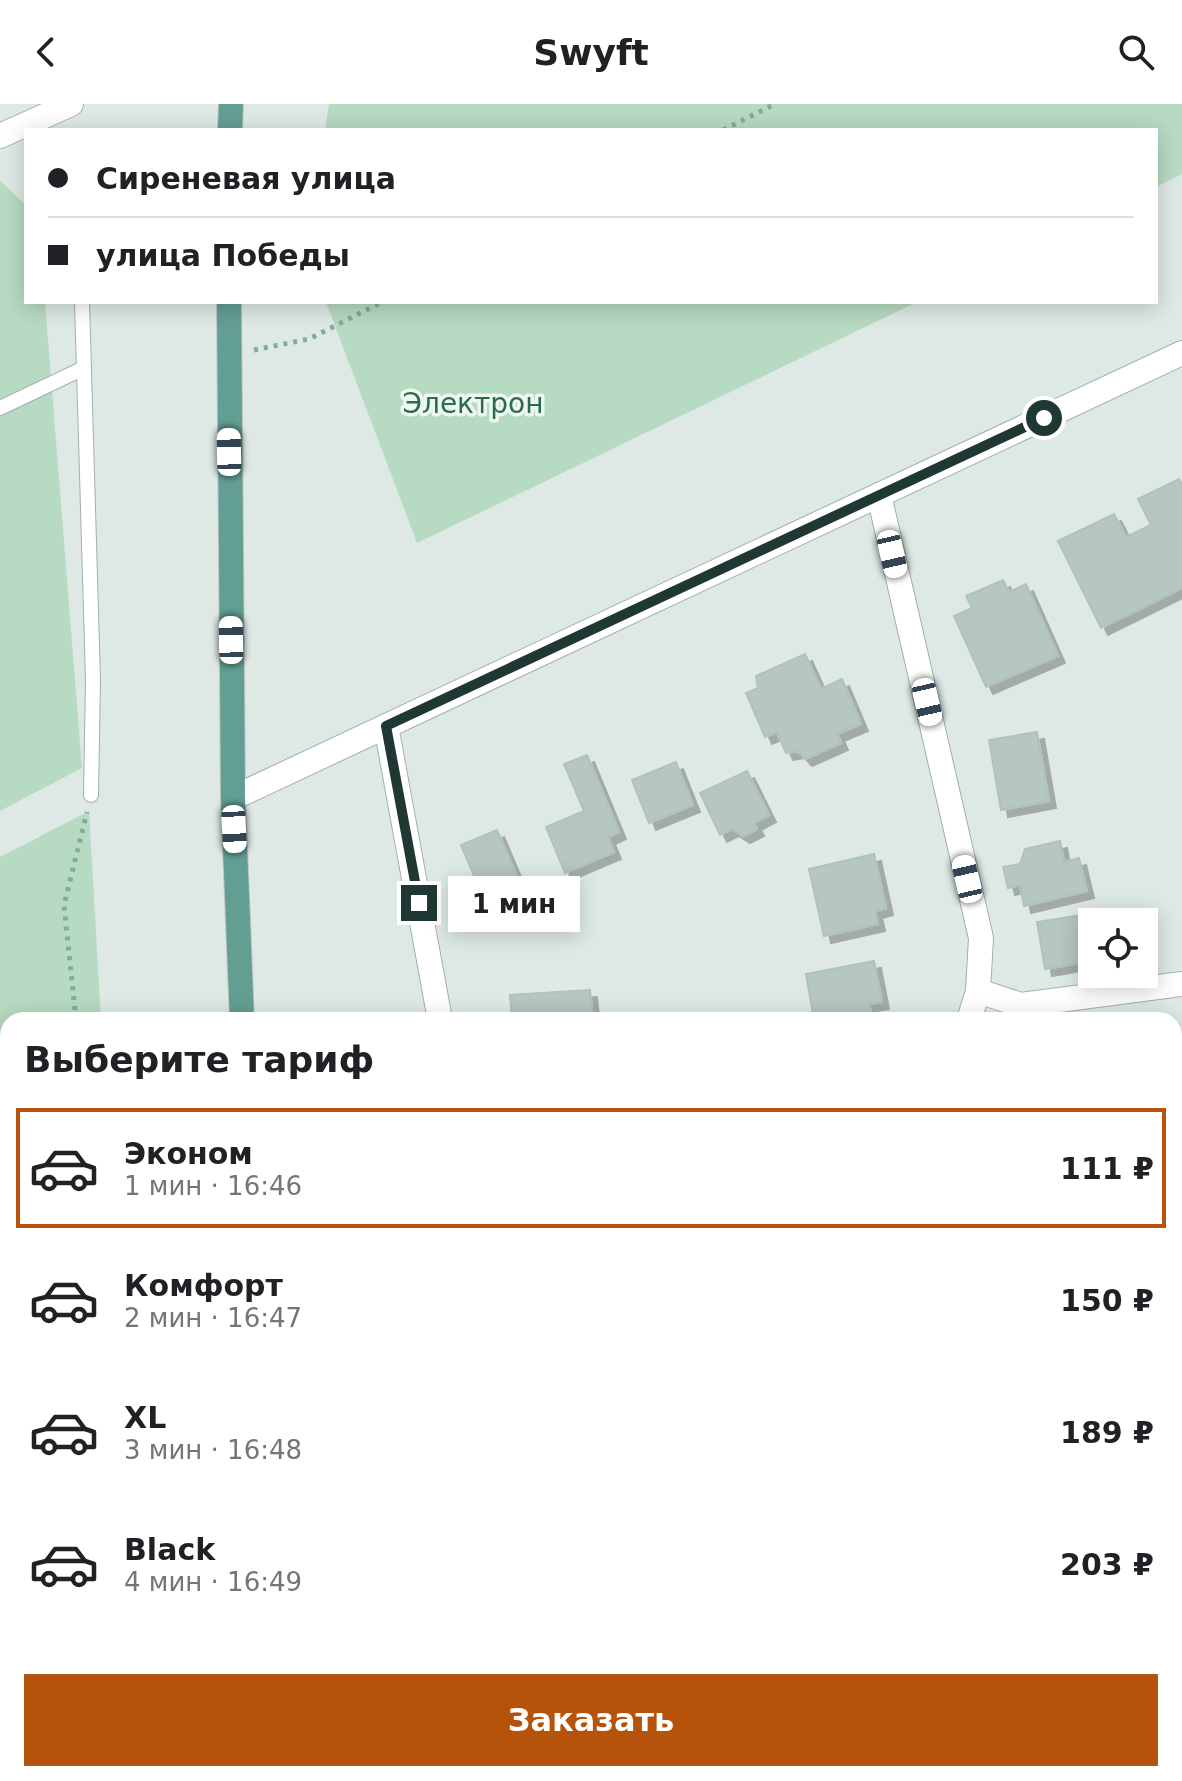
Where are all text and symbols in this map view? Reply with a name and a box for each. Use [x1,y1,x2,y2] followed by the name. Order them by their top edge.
[24,30,68,74] icon: back
[1114,30,1158,74] icon: search
[533,32,649,73] text: Swyft
[96,161,396,196] text: Сиреневая улица
[96,238,350,273] text: улица Победы
[402,387,544,420] park label: Электрон
[1026,400,1062,436] route start
[217,428,241,476] car
[875,528,909,580] car
[219,616,243,664] car
[910,676,944,728] car
[221,804,247,854] car
[950,853,984,905] car
[447,875,579,931] callout: 1 мин
[401,885,437,921] route end
[472,889,556,919] text: 1 мин
[1078,908,1158,988] map controls
[1078,908,1158,988] button: locate
[24,1039,374,1080] text: Выберите тариф
[28,1132,100,1204] icon: car
[124,1136,253,1171] text: Эконом
[1060,1151,1154,1186] text: 111 ₽
[124,1171,302,1201] text: 1 мин · 16:46
[28,1264,100,1336] icon: car
[124,1268,283,1303] text: Комфорт
[1060,1283,1154,1318] text: 150 ₽
[124,1303,302,1333] text: 2 мин · 16:47
[28,1396,100,1468] icon: car
[124,1400,166,1435] text: XL
[1060,1415,1154,1450] text: 189 ₽
[124,1435,302,1465] text: 3 мин · 16:48
[28,1528,100,1600] icon: car
[124,1532,215,1567] text: Black
[1060,1547,1154,1582] text: 203 ₽
[124,1567,302,1597] text: 4 мин · 16:49
[24,1674,1158,1766] button: Заказать

